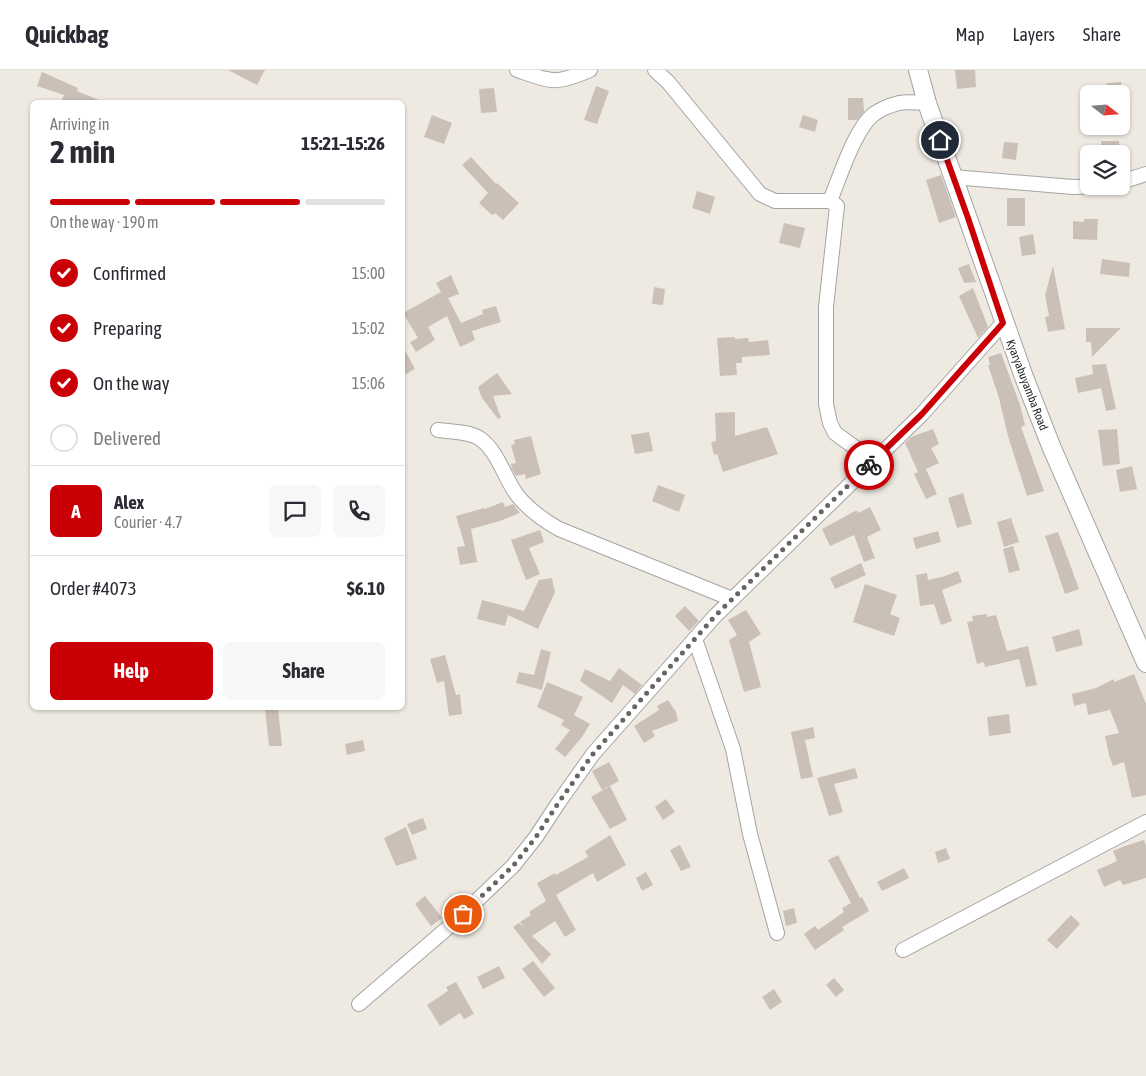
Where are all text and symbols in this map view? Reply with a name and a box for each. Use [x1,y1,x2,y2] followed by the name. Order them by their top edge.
[25,21,108,48] text: Quickbag
[955,24,984,45] text: Map
[1012,24,1055,45] text: Layers
[1083,24,1121,45] text: Share
[1080,85,1130,135] north arrow
[1080,85,1130,195] map controls
[50,115,110,133] text: Arriving in
[919,119,961,161] pin
[926,126,954,154] icon: home
[301,132,385,154] text: 15:21–15:26
[50,133,115,170] text: 2 min
[1080,145,1130,195] button: layers
[50,213,159,231] text: On the way · 190 m
[50,259,78,287] icon: check
[93,262,166,284] text: Confirmed
[352,264,385,282] text: 15:00
[50,314,78,342] icon: check
[93,317,162,339] text: Preparing
[352,319,385,337] text: 15:02
[1003,338,1051,432] street label: Kyaryabuyamba Road
[50,369,78,397] icon: check
[93,372,170,394] text: On the way
[352,374,385,392] text: 15:06
[93,427,161,449] text: Delivered
[844,440,894,490] courier
[855,451,883,479] icon: bike
[269,485,321,537] button: chat
[333,485,385,537] button: phone
[114,491,144,513] text: Alex
[71,500,81,522] text: A
[114,513,183,531] text: Courier · 4.7
[50,577,137,599] text: Order #4073
[347,577,385,599] text: $6.10
[50,642,213,700] button: Help
[223,642,385,700] button: Share
[442,893,484,935] pin
[449,900,477,928] icon: bag

